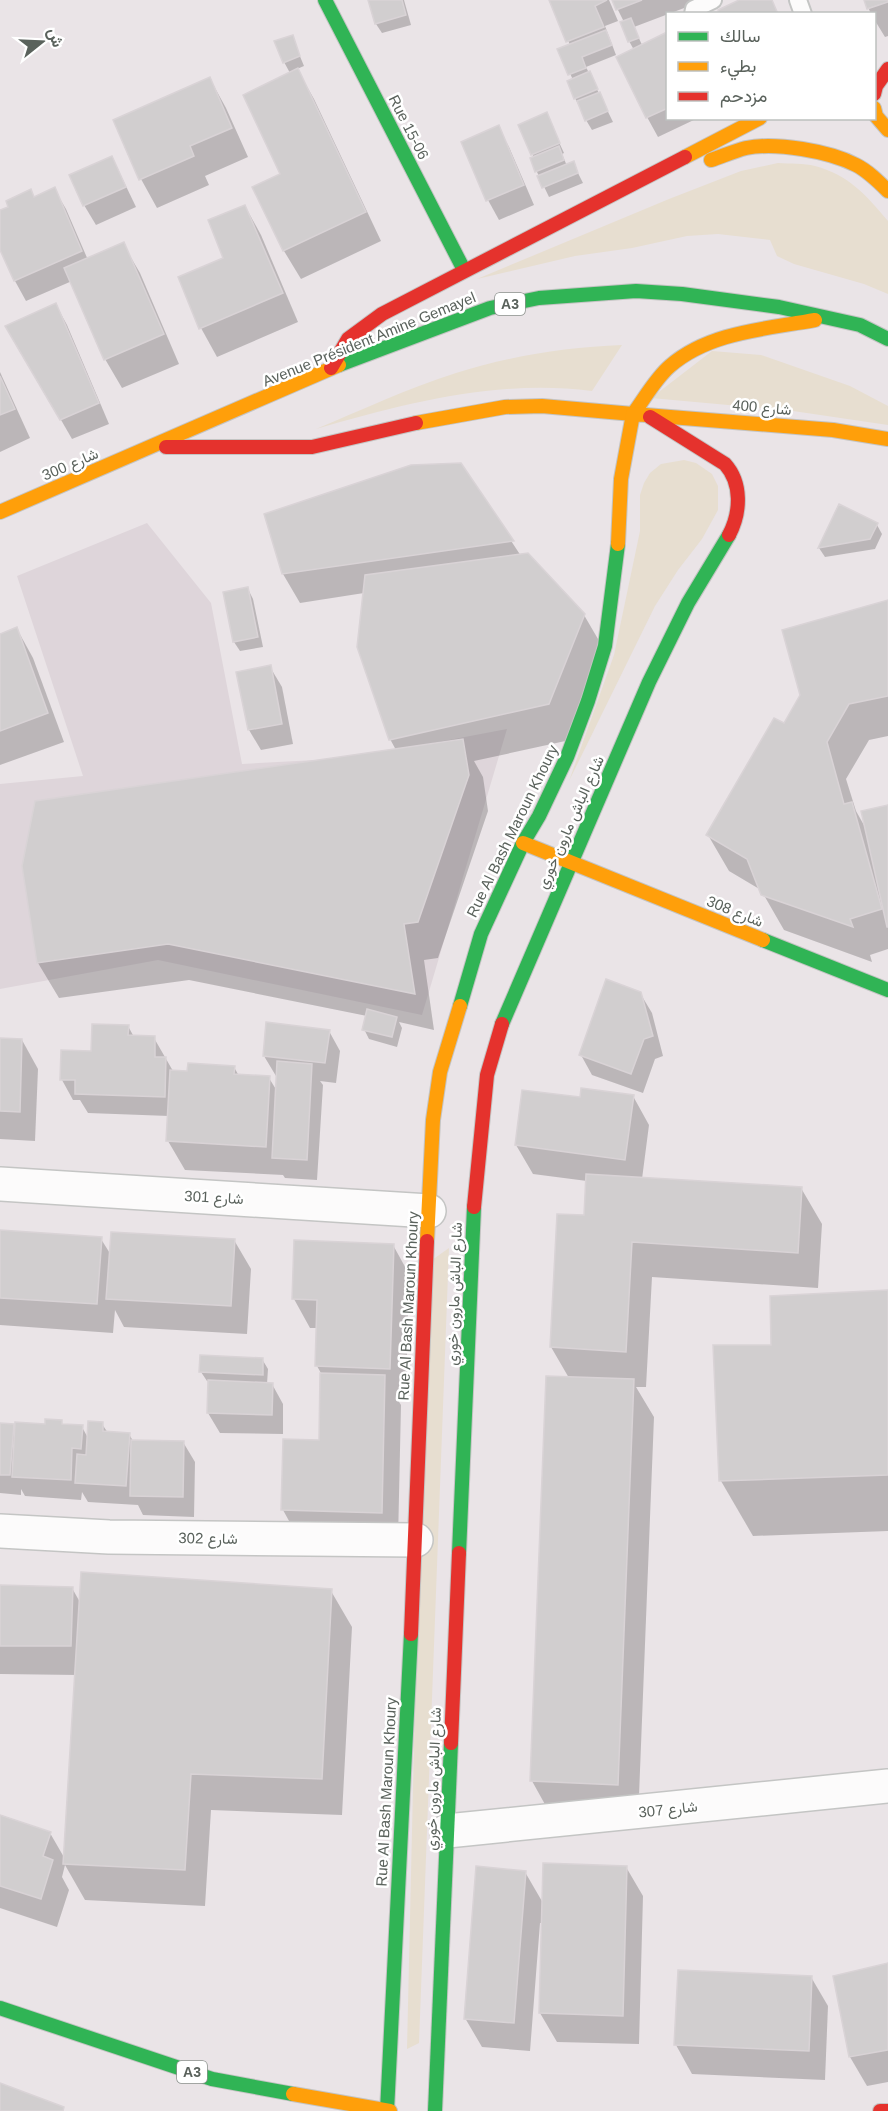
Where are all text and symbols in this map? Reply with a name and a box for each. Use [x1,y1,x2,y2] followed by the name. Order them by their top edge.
[12,12,72,72] north arrow
[666,12,876,120] legend
[44,26,67,50] text: ش
[720,26,760,46] text: سالك
[720,56,756,81] text: بطيء
[720,86,767,108] text: مزدحم
[386,92,432,162] street label: Rue 15-06
[260,288,478,390] street label: Avenue Président Amine Gemayel
[495,293,525,315] road number: A3
[731,396,792,421] street label: شارع 400
[39,445,102,486] street label: شارع 300
[463,742,561,920] street label: Rue Al Bash Maroun Khoury
[533,753,612,893] street label: شارع الباش مارون خوري
[703,892,766,933] street label: شارع 308
[184,1187,244,1210] street label: شارع 301
[395,1211,421,1401] street label: Rue Al Bash Maroun Khoury
[443,1222,470,1366] street label: شارع الباش مارون خوري
[178,1529,238,1550] street label: شارع 302
[373,1697,399,1887] street label: Rue Al Bash Maroun Khoury
[422,1707,449,1851] street label: شارع الباش مارون خوري
[638,1797,699,1824] street label: شارع 307
[177,2061,207,2083] road number: A3

